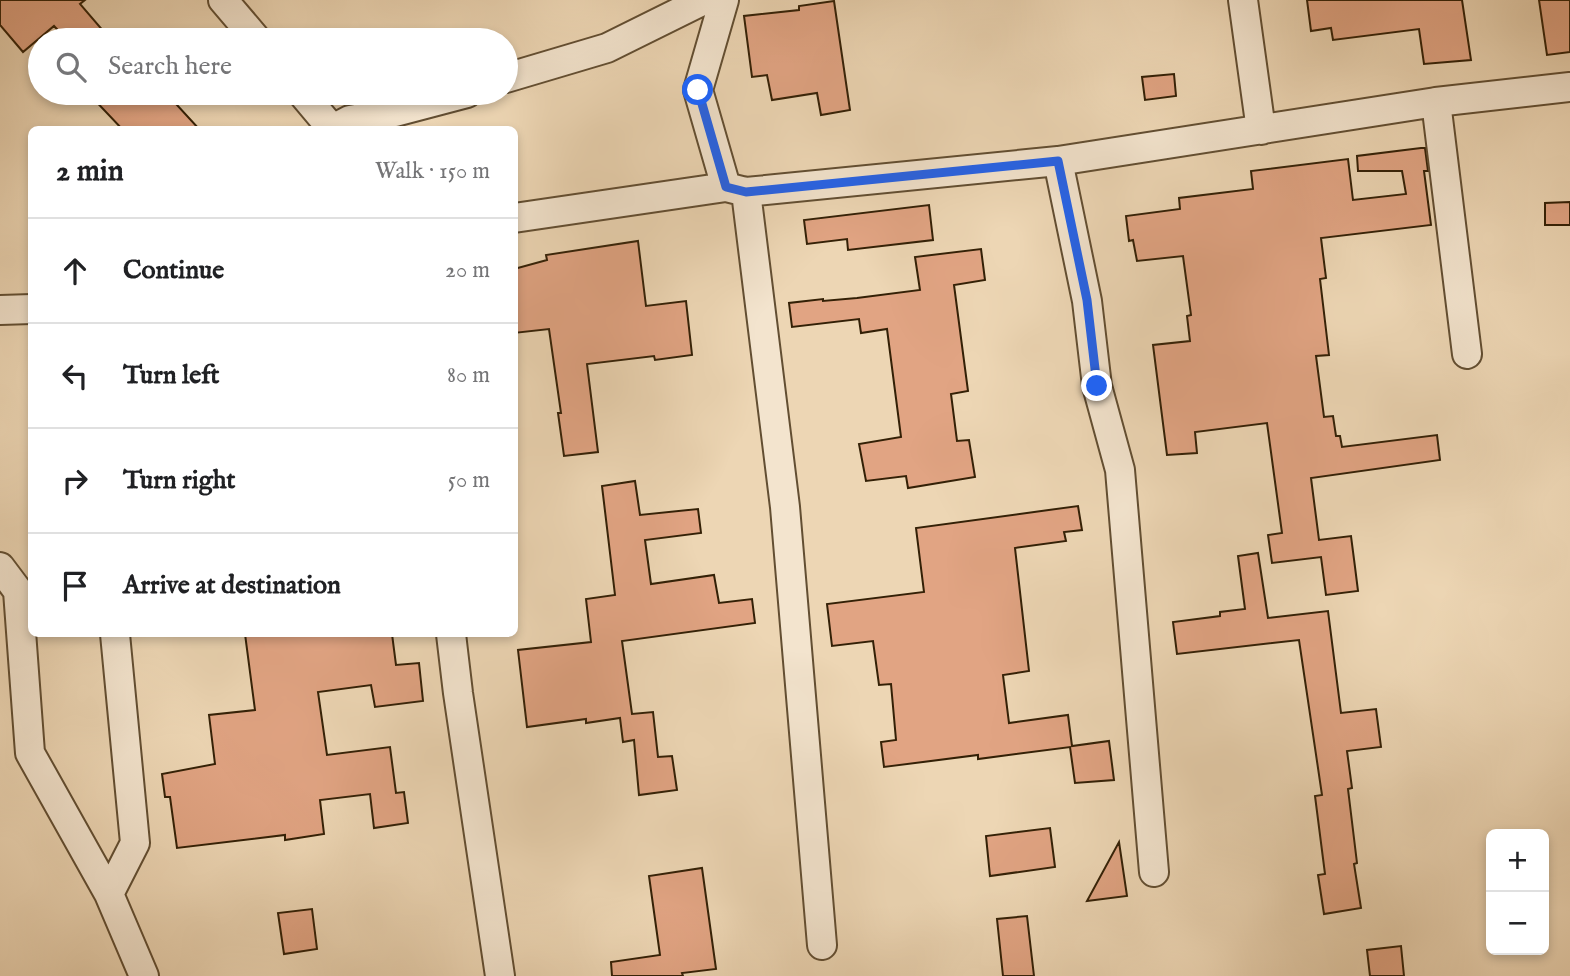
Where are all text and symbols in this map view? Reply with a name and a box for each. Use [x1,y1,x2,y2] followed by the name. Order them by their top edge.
[28,28,518,105] search box
[52,48,90,86] icon: search
[108,50,232,83] text: Search here
[682,74,713,105] route start
[56,153,124,191] text: 2 min
[375,157,490,186] text: Walk · 150 m
[56,252,94,290] icon: ahead
[123,254,224,287] text: Continue
[445,256,490,285] text: 20 m
[56,357,94,395] icon: left
[123,359,220,392] text: Turn left
[447,361,490,390] text: 80 m
[1081,370,1112,401] route end
[56,462,94,500] icon: right
[123,464,236,497] text: Turn right
[448,466,490,495] text: 50 m
[56,567,94,605] icon: arrive
[123,569,341,602] text: Arrive at destination
[1486,829,1549,955] map controls
[1486,829,1549,892] button: +
[1486,892,1549,955] button: −

